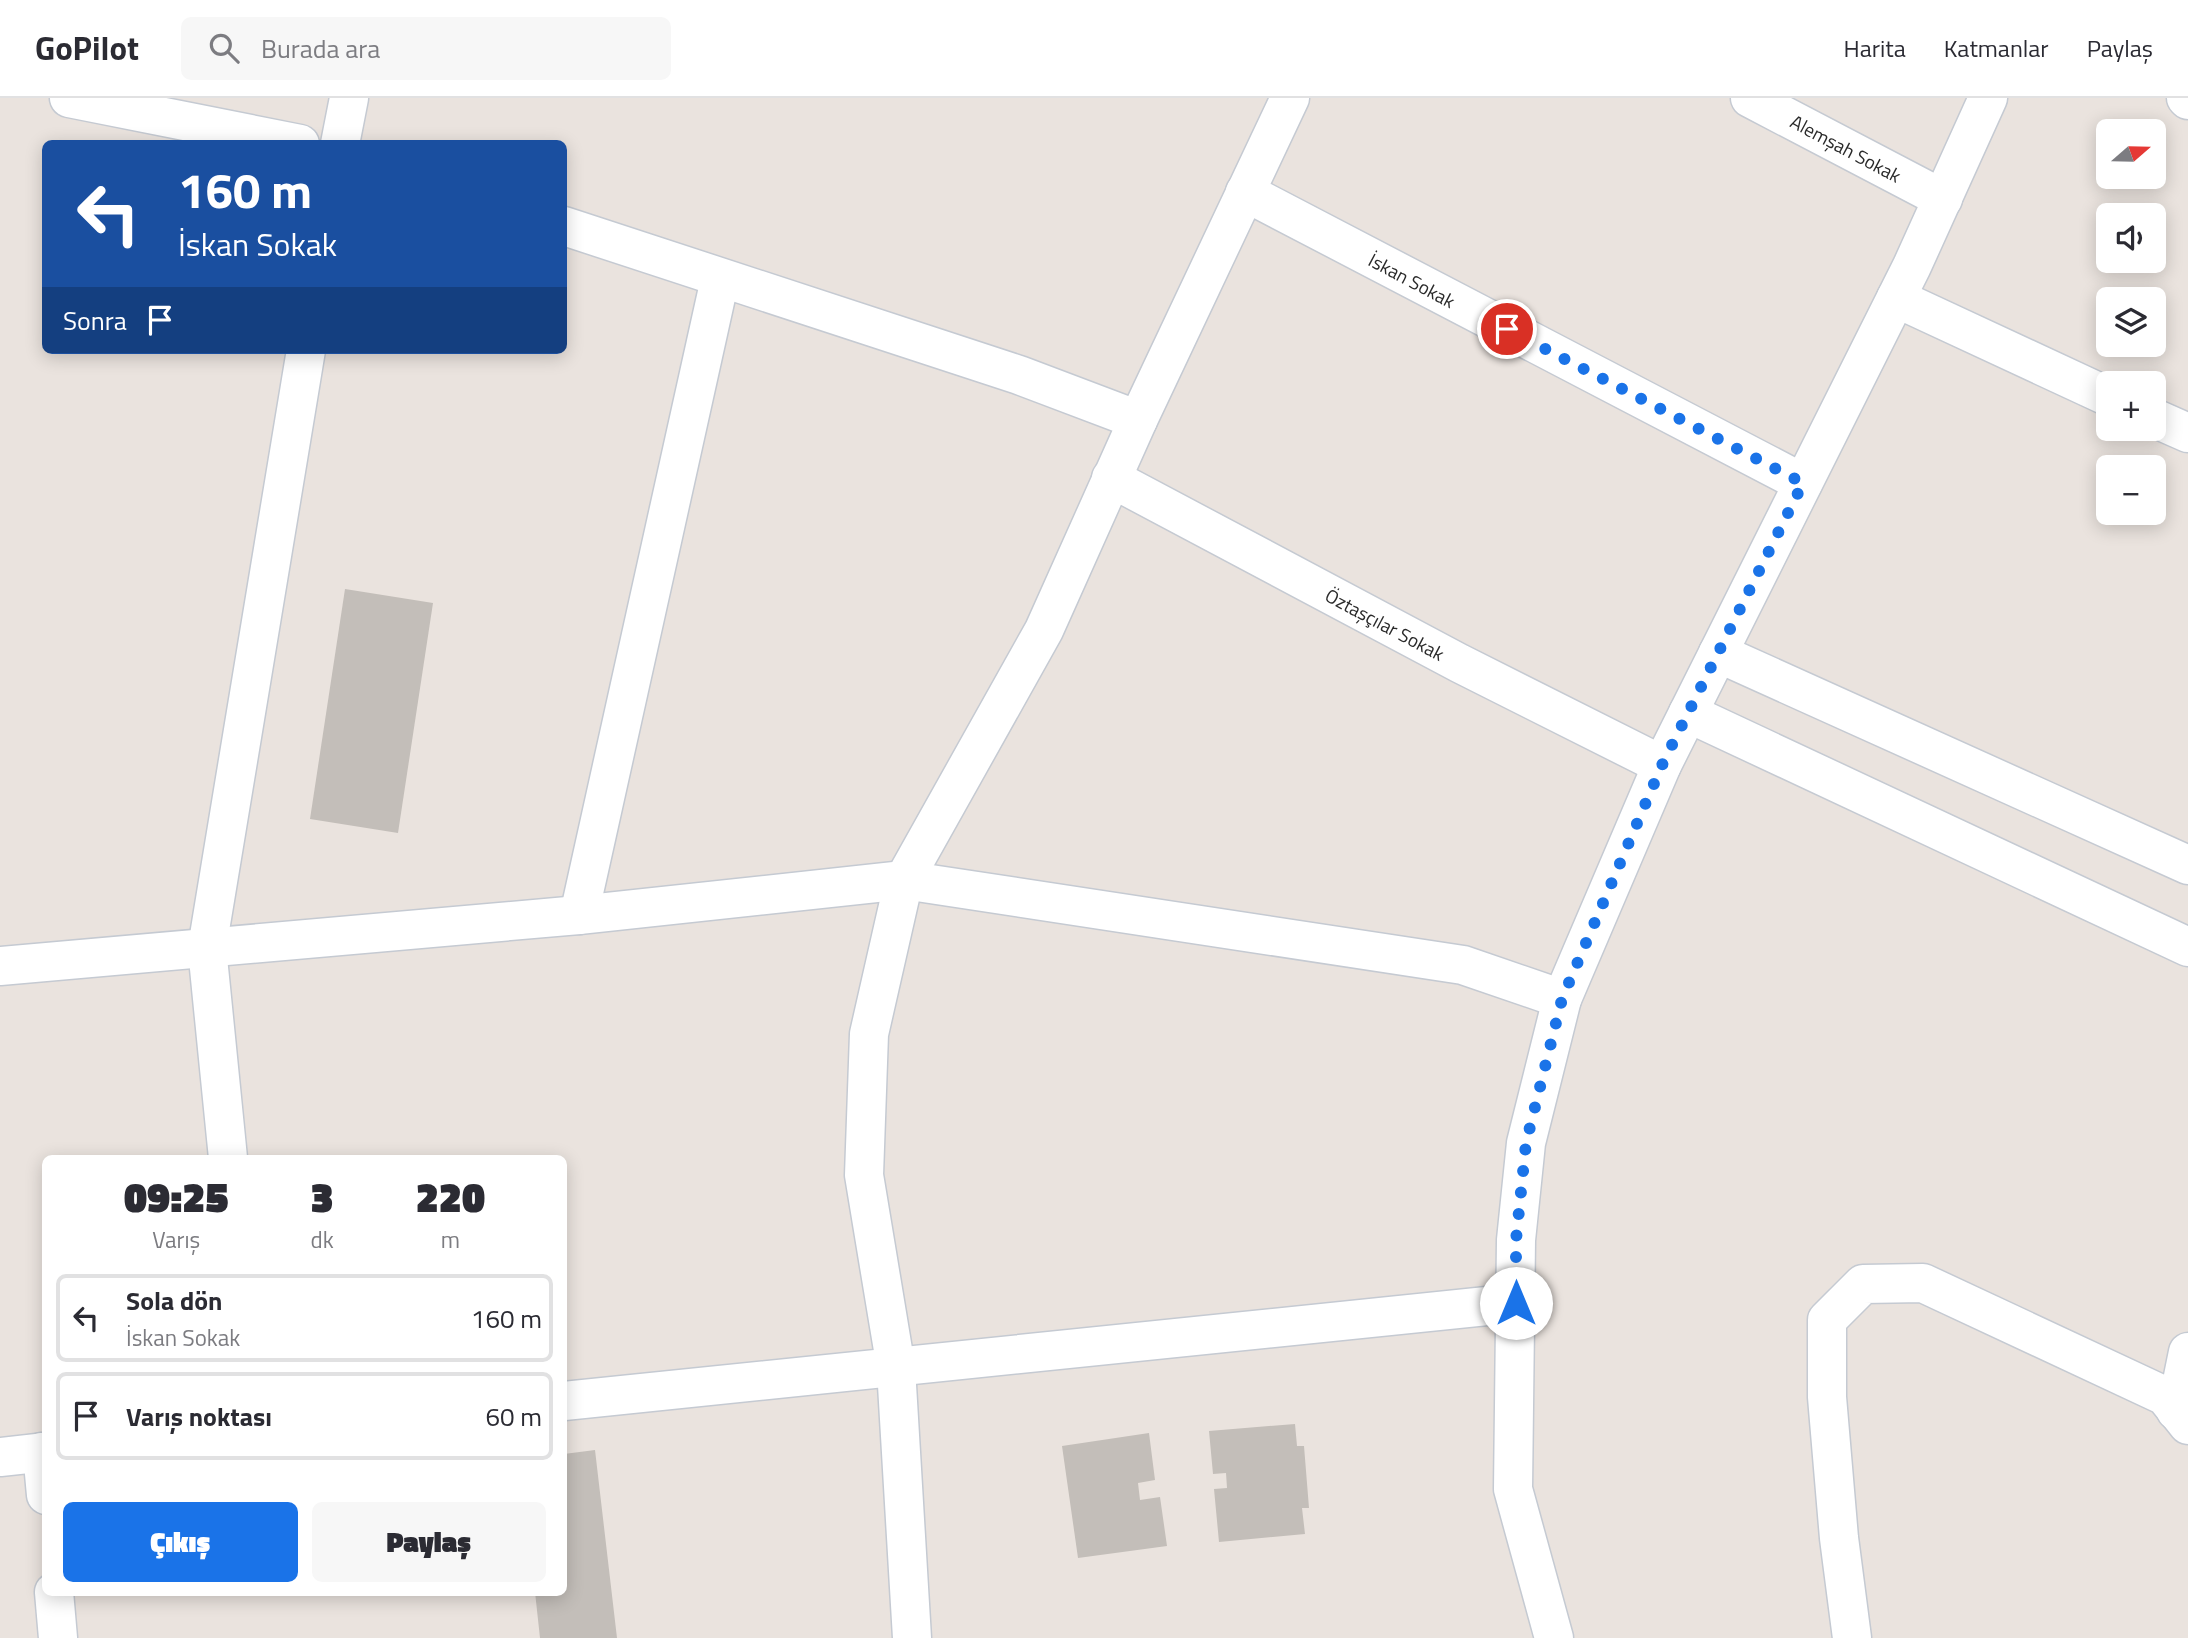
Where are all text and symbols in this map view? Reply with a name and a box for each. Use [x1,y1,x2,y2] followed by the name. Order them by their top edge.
[181,17,671,80] search box
[35,23,139,73] text: GoPilot
[205,29,243,67] icon: search
[261,29,380,68] text: Burada ara
[1843,30,1906,66] text: Harita
[1944,30,2049,66] text: Katmanlar
[2087,30,2153,66] text: Paylaş
[1785,107,1907,189] street label: Alemşah Sokak
[2096,119,2166,189] north arrow
[2096,119,2166,525] map controls
[178,152,312,227] text: 160 m
[63,168,154,259] icon: left
[2096,203,2166,273] button: sound
[178,220,337,268] text: İskan Sokak
[1363,245,1461,315] street label: İskan Sokak
[2096,287,2166,357] button: layers
[1477,299,1537,359] pin
[63,301,127,340] text: Sonra
[141,301,179,339] icon: arrive
[1488,310,1526,348] icon: arrive
[2096,371,2166,441] button: +
[2096,455,2166,525] button: −
[1320,580,1450,668] street label: Öztaşçılar Sokak
[124,1164,229,1228] text: 09:25
[311,1164,334,1228] text: 3
[416,1164,485,1228] text: 220
[152,1222,200,1257] text: Varış
[311,1222,334,1257] text: dk
[441,1222,460,1257] text: m
[1479,1266,1553,1340] position arrow
[126,1281,223,1320] text: Sola dön
[67,1299,105,1337] icon: left
[471,1299,542,1338] text: 160 m
[126,1320,240,1355] text: İskan Sokak
[67,1397,105,1435] icon: arrive
[126,1397,272,1436] text: Varış noktası
[485,1397,542,1436] text: 60 m
[63,1502,298,1582] button: Çıkış
[312,1502,546,1582] button: Paylaş

